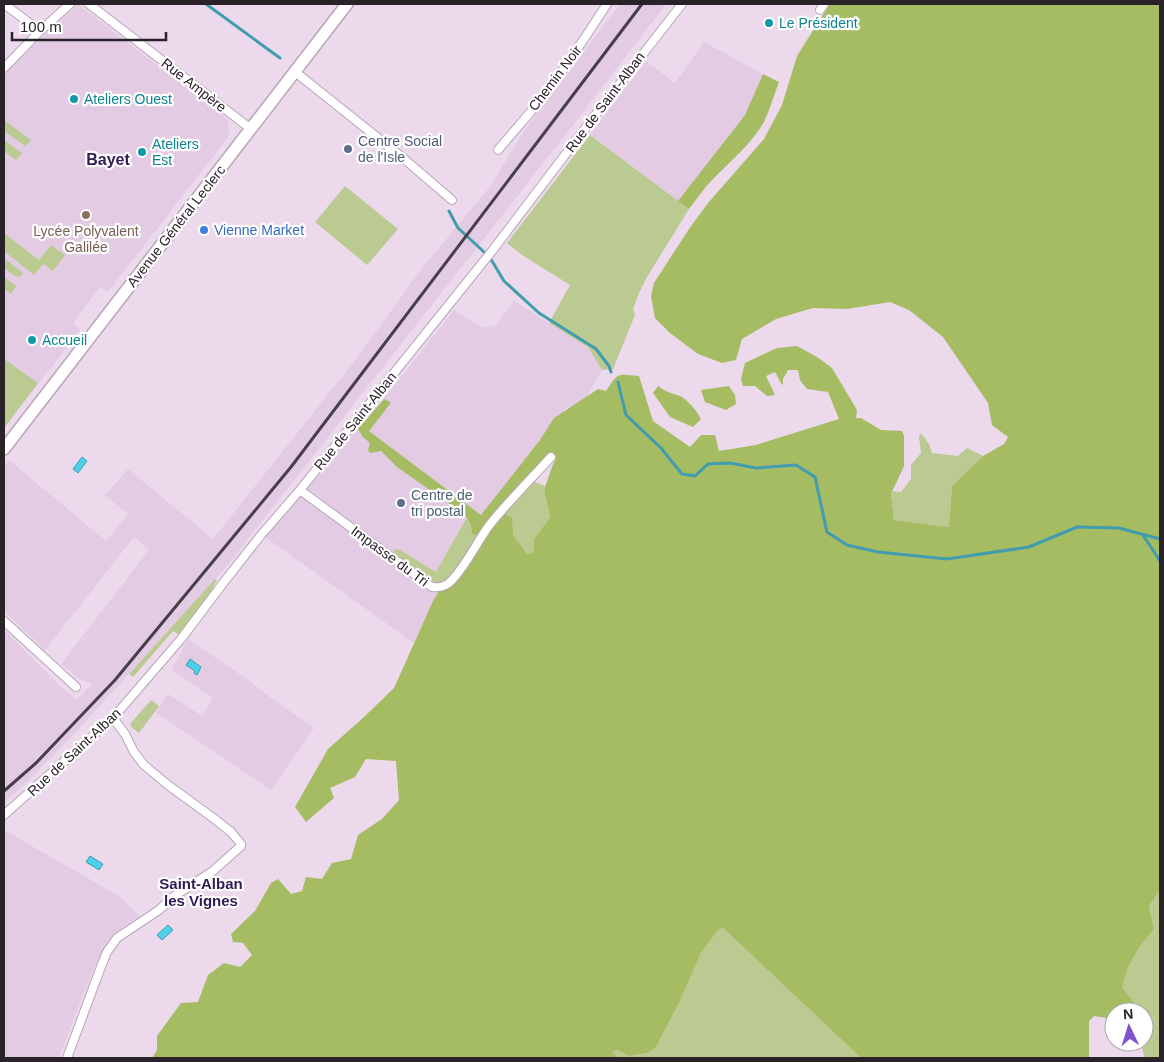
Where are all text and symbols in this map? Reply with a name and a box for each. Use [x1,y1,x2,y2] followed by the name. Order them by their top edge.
[12,10,166,42] scale bar
[779,15,858,31] place label: Le Président
[763,17,775,29] marker: Le Président
[20,18,62,35] text: 100 m
[525,42,585,114] street label: Chemin Noir
[562,49,648,155] street label: Rue de Saint-Alban
[158,55,230,115] street label: Rue Ampère
[84,91,172,107] place label: Ateliers Ouest
[68,93,80,105] marker: Ateliers Ouest
[358,133,442,165] place label: Centre Social de l'Isle
[152,136,199,168] place label: Ateliers Est
[342,143,354,155] marker: Centre Social de l'Isle
[136,146,148,158] marker: Ateliers Est
[86,151,130,168] district label: Bayet
[124,162,228,290] street label: Avenue Général Leclerc
[80,209,92,221] marker: Lycée Polyvalent Galilée
[214,222,304,238] place label: Vienne Market
[33,223,139,255] place label: Lycée Polyvalent Galilée
[198,224,210,236] marker: Vienne Market
[42,332,87,348] place label: Accueil
[26,334,38,346] marker: Accueil
[311,369,399,473] street label: Rue de Saint-Alban
[411,487,473,519] place label: Centre de tri postal
[395,497,407,509] marker: Centre de tri postal
[348,523,432,589] street label: Impasse du Tri
[24,705,124,799] street label: Rue de Saint-Alban
[159,875,243,909] district label: Saint-Alban les Vignes
[1104,1002,1154,1052] north arrow
[1122,1006,1134,1022] text: N

